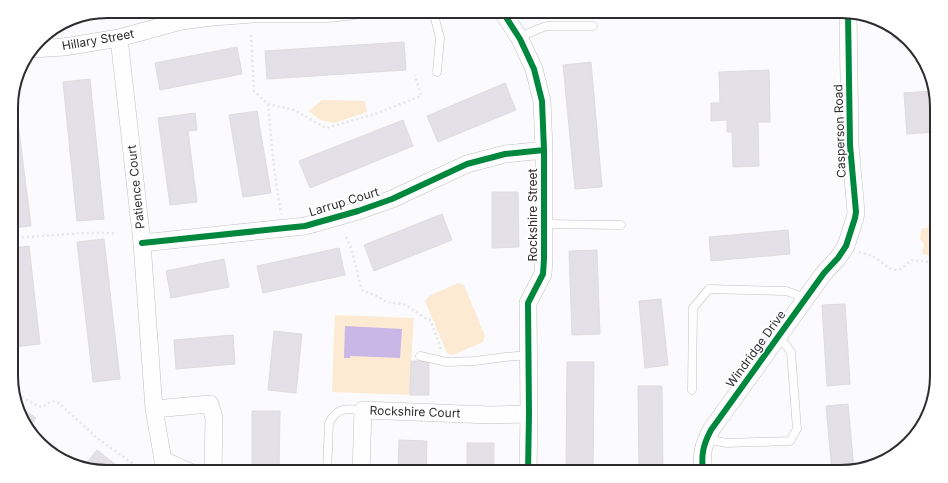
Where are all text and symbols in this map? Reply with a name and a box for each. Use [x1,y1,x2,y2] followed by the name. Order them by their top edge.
[61,26,135,53] street label: Hillary Street
[830,84,849,178] street label: Casperson Road
[124,144,147,230] street label: Patience Court
[525,168,540,262] street label: Rockshire Street
[307,184,381,219] street label: Larrup Court
[723,307,789,390] street label: Windridge Drive
[369,402,461,421] street label: Rockshire Court

